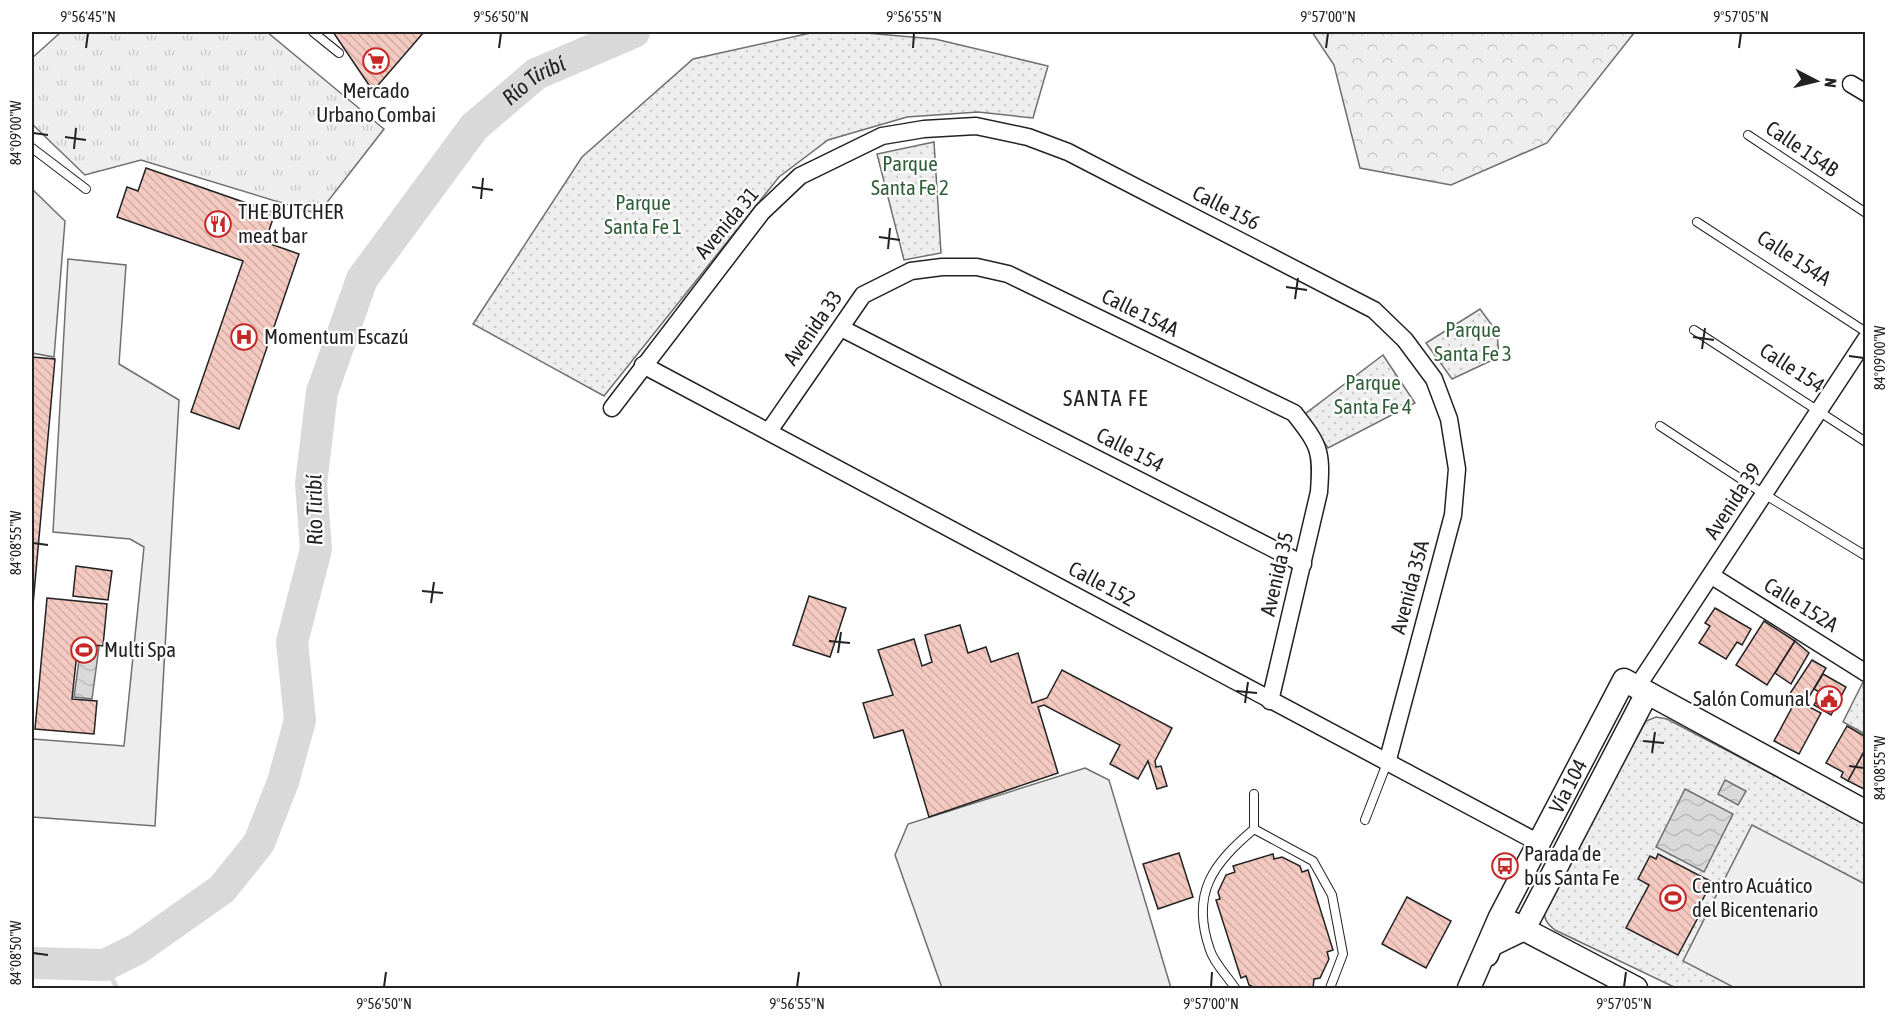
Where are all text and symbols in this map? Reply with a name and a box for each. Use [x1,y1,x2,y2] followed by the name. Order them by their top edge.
[60,8,116,25] text: 9°56'45"N
[473,8,529,25] text: 9°56'50"N
[886,8,942,25] text: 9°56'55"N
[1300,8,1356,25] text: 9°57'00"N
[1713,8,1769,25] text: 9°57'05"N
[361,46,391,76] supermarket icon: Mercado Urbano Combai
[497,50,570,110] water label: Río Tiribí
[1786,51,1846,111] north arrow
[1821,77,1840,89] text: N
[316,78,436,126] place label: Mercado Urbano Combai
[7,101,24,165] text: 84°09'00"W
[1762,115,1843,181] street label: Calle 154B
[871,151,949,199] park label: Parque Santa Fe 2
[1189,180,1264,234] street label: Calle 156
[690,182,763,263] street label: Avenida 31
[604,190,682,238] park label: Parque Santa Fe 1
[238,199,344,247] place label: THE BUTCHER meat bar
[203,209,233,239] restaurant icon: THE BUTCHER meat bar
[1753,225,1836,290] street label: Calle 154A
[1098,283,1183,341] street label: Calle 154A
[778,285,847,369] street label: Avenida 33
[1434,317,1512,365] park label: Parque Santa Fe 3
[229,322,259,352] hospital icon: Momentum Escazú
[264,324,409,348] place label: Momentum Escazú
[1871,326,1888,390] text: 84°09'00"W
[1756,337,1829,397] street label: Calle 154
[1334,370,1412,418] park label: Parque Santa Fe 4
[1063,385,1149,411] district label: SANTA FE
[1093,422,1168,476] street label: Calle 154
[1699,458,1766,543] street label: Avenida 39
[300,473,328,546] water label: Río Tiribí
[7,511,24,575] text: 84°08'55"W
[1255,529,1297,618] street label: Avenida 35
[1385,537,1433,636] street label: Avenida 35A
[1065,556,1140,611] street label: Calle 152
[1760,572,1843,637] street label: Calle 152A
[69,635,99,665] sports icon: Multi Spa
[104,637,176,661] place label: Multi Spa
[1814,684,1844,714] public building icon: Salón Comunal
[1693,686,1810,710] place label: Salón Comunal
[1871,736,1888,800] text: 84°08'55"W
[1544,755,1592,817] street label: Vía 104
[1524,841,1619,889] place label: Parada de bus Santa Fe
[1490,851,1520,881] bus stop icon: Parada de bus Santa Fe
[1692,873,1818,921] place label: Centro Acuático del Bicentenario
[1658,883,1688,913] sports icon: Centro Acuático del Bicentenario
[7,921,24,985] text: 84°08'50"W
[356,995,412,1012] text: 9°56'50"N
[769,995,825,1012] text: 9°56'55"N
[1183,995,1239,1012] text: 9°57'00"N
[1596,995,1652,1012] text: 9°57'05"N

